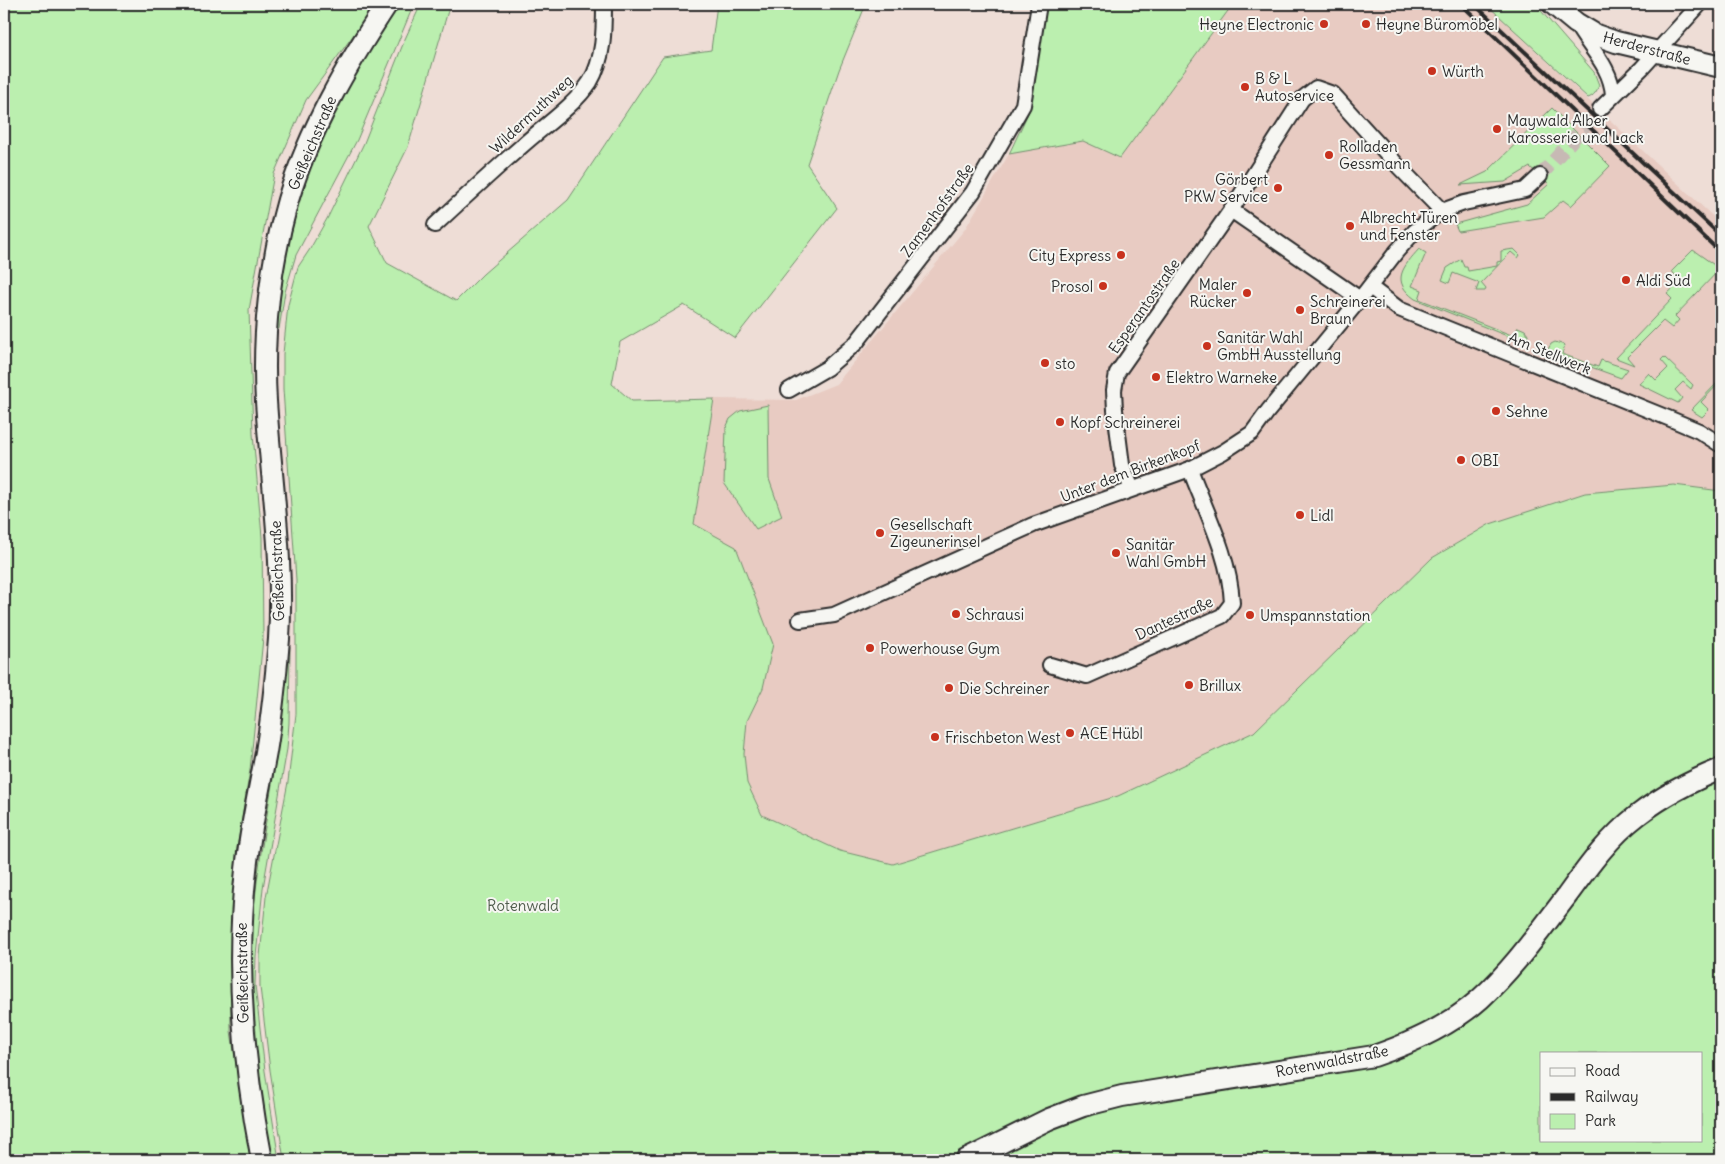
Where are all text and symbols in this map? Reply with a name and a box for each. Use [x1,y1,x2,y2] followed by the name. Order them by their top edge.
[1199,15,1314,34] place label: Heyne Electronic
[1376,15,1498,34] place label: Heyne Büromöbel
[1318,18,1330,30] marker: Heyne Electronic
[1360,18,1372,30] marker: Heyne Büromöbel
[1601,27,1693,69] street label: Herderstraße
[1442,62,1484,81] place label: Würth
[1426,65,1438,77] marker: Würth
[1255,69,1334,105] place label: B & L Autoservice
[485,71,577,157] street label: Wildermuthweg
[1239,81,1251,93] marker: B & L Autoservice
[284,93,340,193] street label: Geißeichstraße
[1507,111,1644,147] place label: Maywald Alber Karosserie und Lack
[1491,123,1503,135] marker: Maywald Alber Karosserie und Lack
[1339,137,1411,173] place label: Rolladen Gessmann
[1323,149,1335,161] marker: Rolladen Gessmann
[897,159,977,261] street label: Zamenhofstraße
[1184,170,1268,206] place label: Görbert PKW Service
[1272,182,1284,194] marker: Görbert PKW Service
[1360,208,1458,244] place label: Albrecht Türen und Fenster
[1344,220,1356,232] marker: Albrecht Türen und Fenster
[1029,246,1111,265] place label: City Express
[1115,249,1127,261] marker: City Express
[1104,255,1184,357] street label: Esperantostraße
[1636,271,1691,290] place label: Aldi Süd
[1620,274,1632,286] marker: Aldi Süd
[1189,275,1237,311] place label: Maler Rücker
[1051,277,1093,296] place label: Prosol
[1097,280,1109,292] marker: Prosol
[1241,287,1253,299] marker: Maler Rücker
[1310,292,1386,328] place label: Schreinerei Braun
[1294,304,1306,316] marker: Schreinerei Braun
[1217,328,1341,364] place label: Sanitär Wahl GmbH Ausstellung
[1506,328,1595,378] street label: Am Stellwerk
[1201,340,1213,352] marker: Sanitär Wahl GmbH Ausstellung
[1055,354,1075,373] place label: sto
[1039,357,1051,369] marker: sto
[1166,368,1277,387] place label: Elektro Warneke
[1150,371,1162,383] marker: Elektro Warneke
[1506,402,1548,421] place label: Sehne
[1490,405,1502,417] marker: Sehne
[1070,413,1180,432] place label: Kopf Schreinerei
[1054,416,1066,428] marker: Kopf Schreinerei
[1058,435,1203,506] street label: Unter dem Birkenkopf
[1471,451,1499,470] place label: OBI
[1455,454,1467,466] marker: OBI
[1310,506,1334,525] place label: Lidl
[1294,509,1306,521] marker: Lidl
[890,515,980,551] place label: Gesellschaft Zigeunerinsel
[266,520,288,622] street label: Geißeichstraße
[874,527,886,539] marker: Gesellschaft Zigeunerinsel
[1126,535,1207,571] place label: Sanitär Wahl GmbH
[1110,547,1122,559] marker: Sanitär Wahl GmbH
[1132,592,1216,644] street label: Dantestraße
[966,605,1024,624] place label: Schrausi
[1260,606,1371,625] place label: Umspannstation
[950,608,962,620] marker: Schrausi
[1244,609,1256,621] marker: Umspannstation
[880,639,1000,658] place label: Powerhouse Gym
[864,642,876,654] marker: Powerhouse Gym
[1199,676,1242,695] place label: Brillux
[959,679,1049,698] place label: Die Schreiner
[1183,679,1195,691] marker: Brillux
[943,682,955,694] marker: Die Schreiner
[1080,724,1143,743] place label: ACE Hübl
[1064,727,1076,739] marker: ACE Hübl
[945,728,1061,747] place label: Frischbeton West
[929,731,941,743] marker: Frischbeton West
[487,896,559,915] park label: Rotenwald
[232,922,252,1024] street label: Geißeichstraße
[1274,1041,1390,1081] street label: Rotenwaldstraße
[1540,1052,1702,1142] legend
[1585,1061,1620,1080] text: Road
[1585,1087,1639,1106] text: Railway
[1585,1111,1616,1130] text: Park

